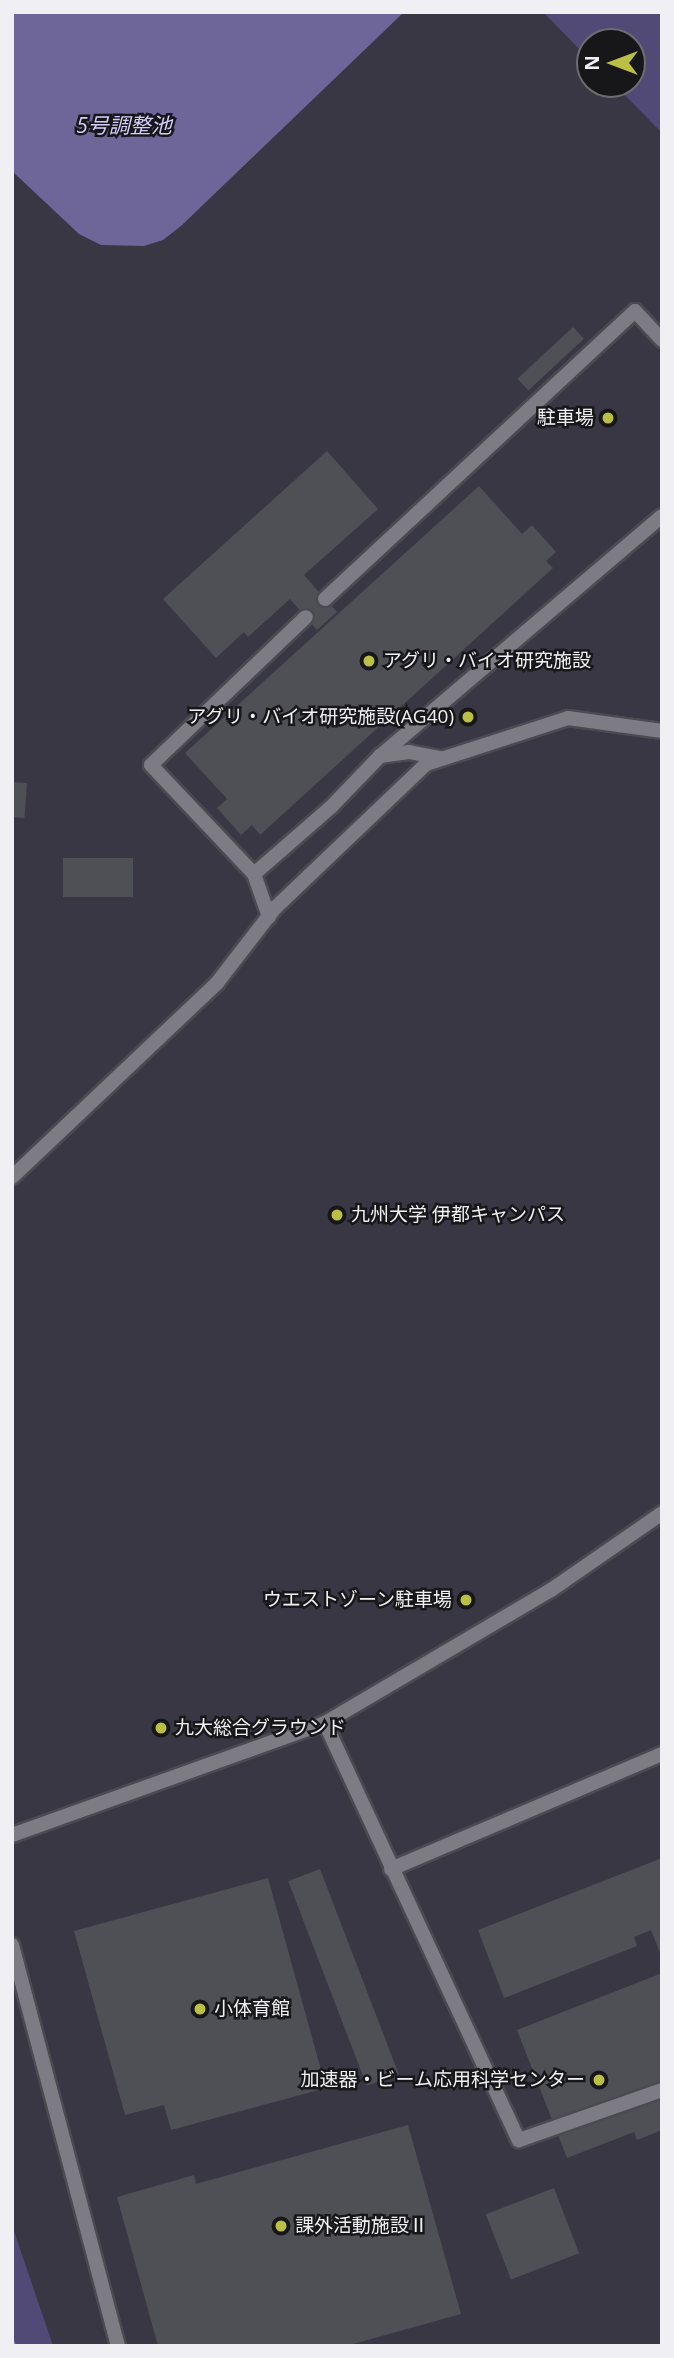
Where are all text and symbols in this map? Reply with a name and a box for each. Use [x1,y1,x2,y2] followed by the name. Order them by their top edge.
[576,28,646,98] north arrow
[579,55,605,71] text: N
[76,112,172,138] water label: 5号調整池
[537,407,594,429] place label: 駐車場
[600,410,616,426] marker: 駐車場
[383,650,592,672] place label: アグリ・バイオ研究施設
[361,653,377,669] marker: アグリ・バイオ研究施設
[186,706,454,728] place label: アグリ・バイオ研究施設(AG40)
[460,709,476,725] marker: アグリ・バイオ研究施設(AG40)
[351,1204,565,1226] place label: 九州大学 伊都キャンパス
[329,1207,345,1223] marker: 九州大学 伊都キャンパス
[262,1589,452,1611] place label: ウエストゾーン駐車場
[458,1592,474,1608] marker: ウエストゾーン駐車場
[175,1717,346,1739] place label: 九大総合グラウンド
[153,1720,169,1736] marker: 九大総合グラウンド
[214,1998,290,2020] place label: 小体育館
[192,2001,208,2017] marker: 小体育館
[300,2069,585,2091] place label: 加速器・ビーム応用科学センター
[591,2072,607,2088] marker: 加速器・ビーム応用科学センター
[295,2215,428,2237] place label: 課外活動施設Ⅱ
[273,2218,289,2234] marker: 課外活動施設Ⅱ

